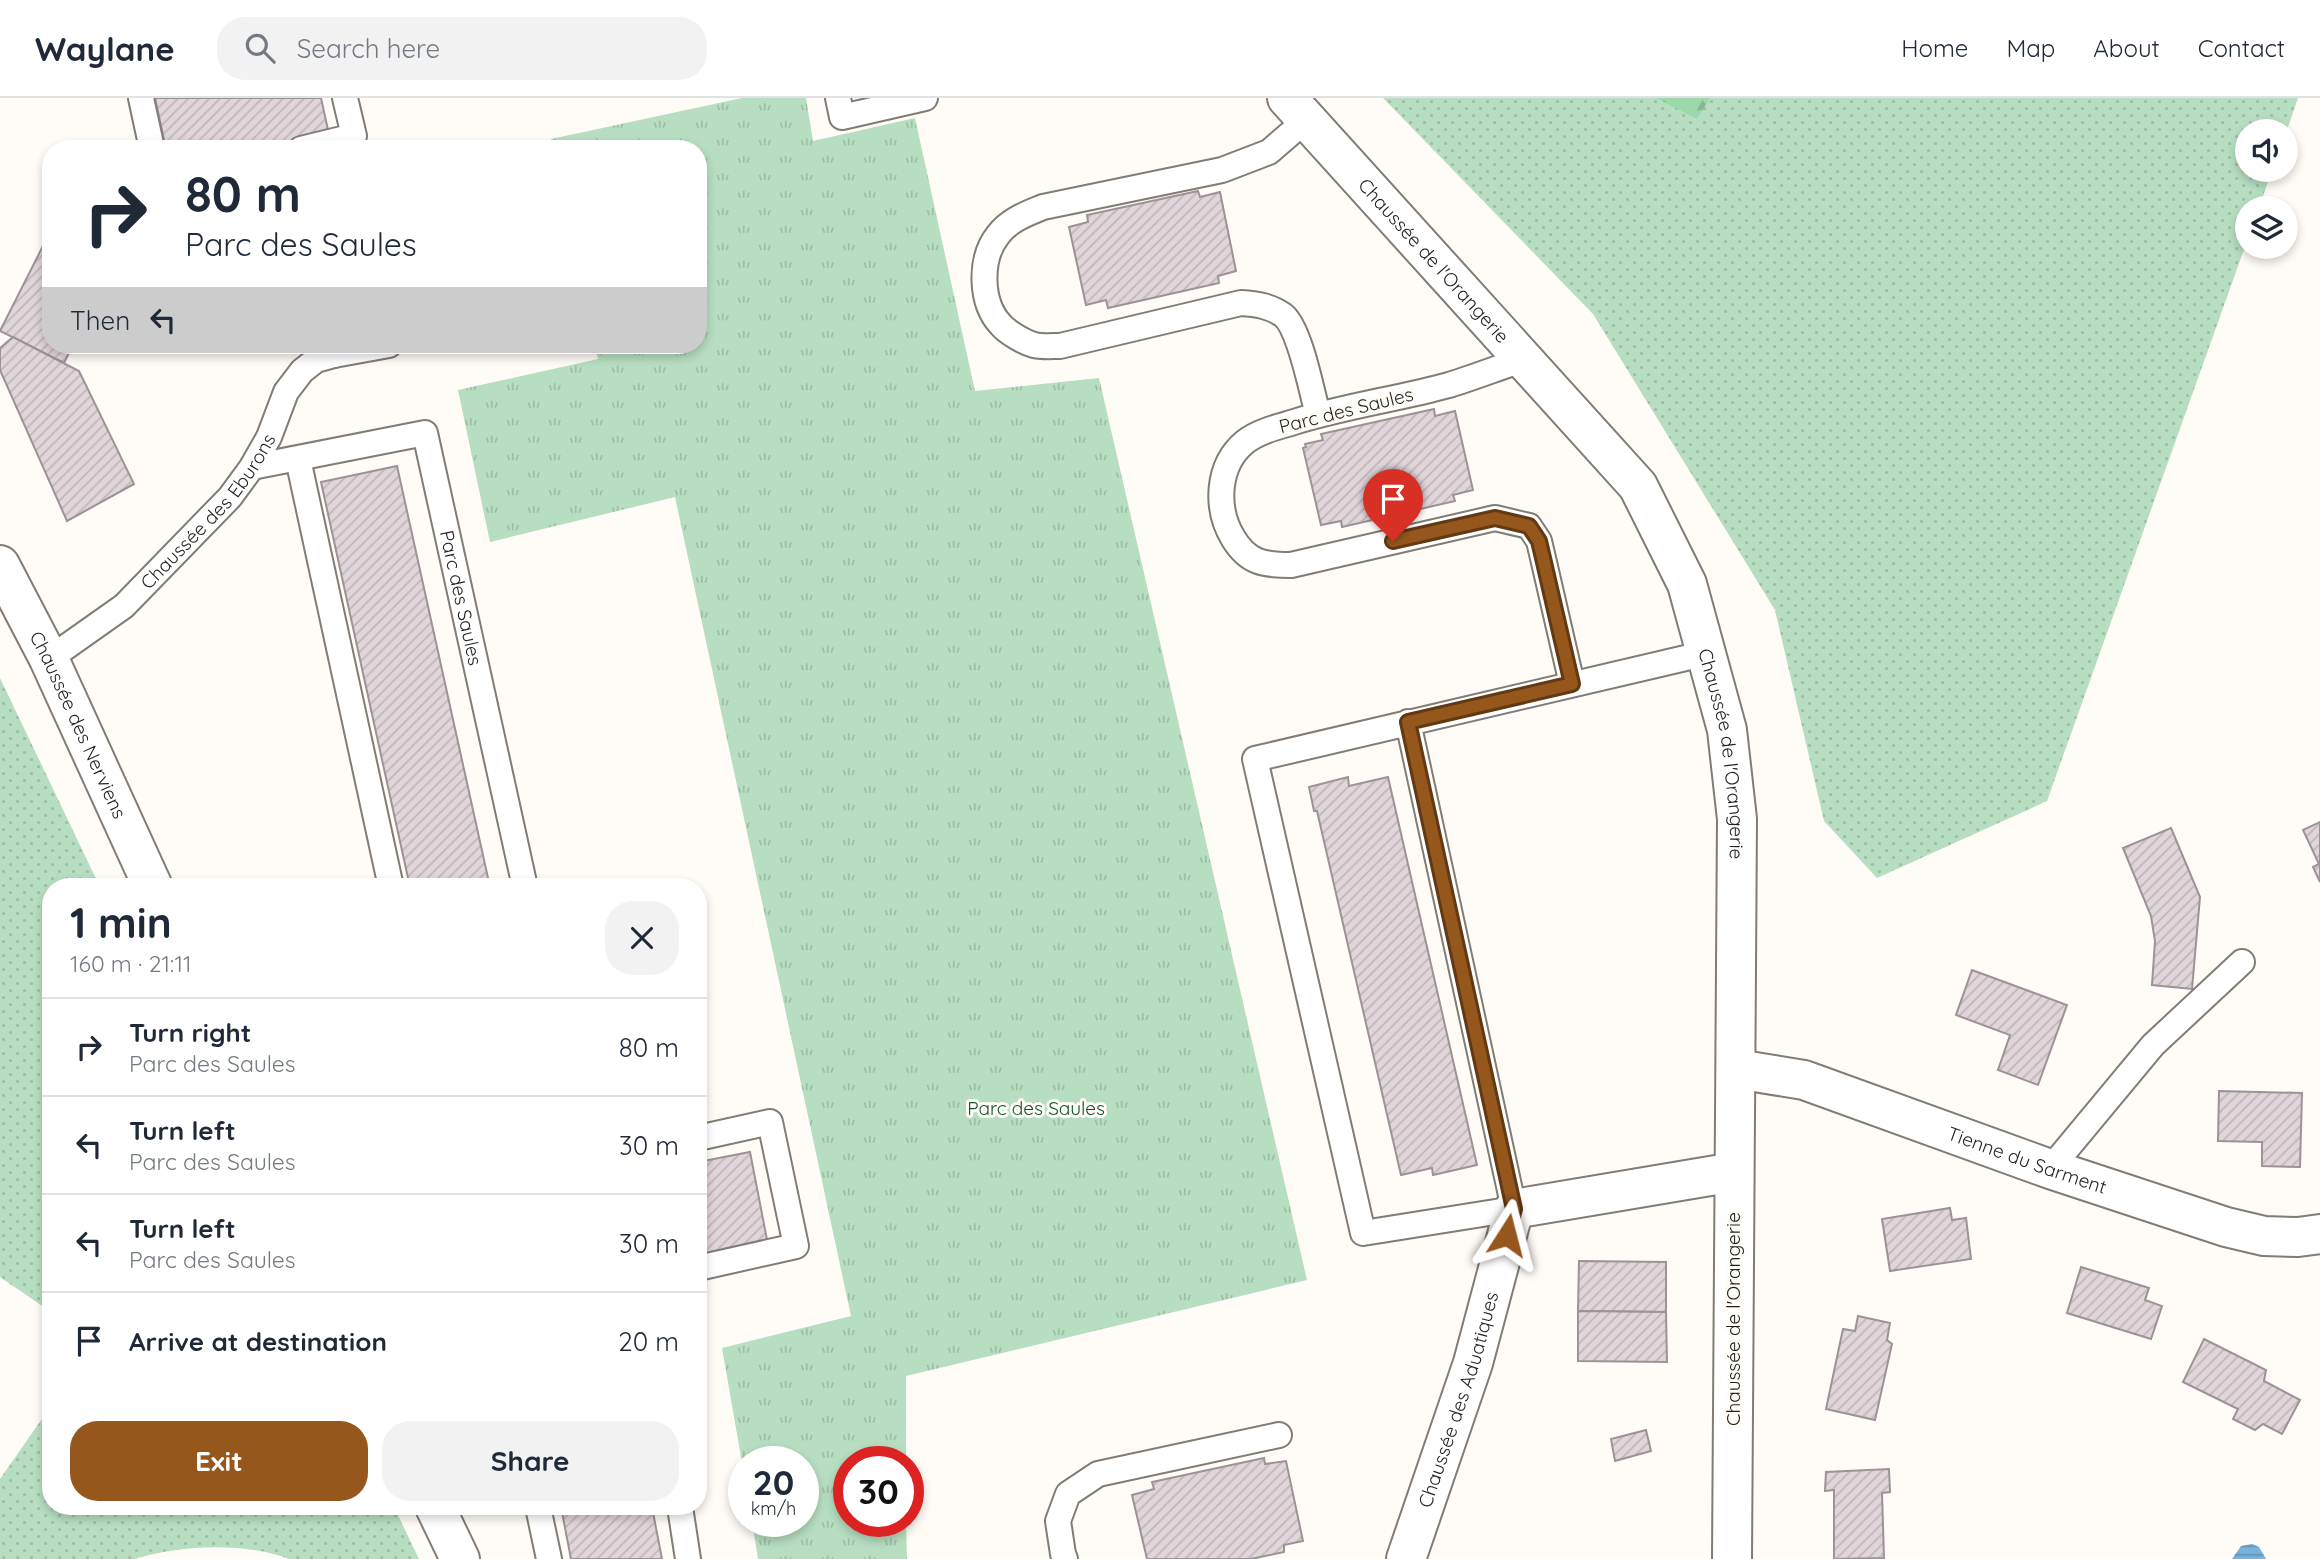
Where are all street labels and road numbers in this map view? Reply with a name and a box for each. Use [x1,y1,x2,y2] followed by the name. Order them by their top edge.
[1353,173,1515,348] street label: Chaussée de l'Orangerie
[1276,382,1416,438] street label: Parc des Saules
[135,429,281,594] street label: Chaussée des Eburons
[435,528,488,668] street label: Parc des Saules
[25,627,132,822] street label: Chaussée des Nerviens
[1693,646,1749,859] street label: Chaussée de l'Orangerie
[1944,1121,2110,1199] street label: Tienne du Sarment
[1721,1212,1745,1426] street label: Chaussée de l'Orangerie
[1413,1289,1504,1510] street label: Chaussée des Aduatiques

